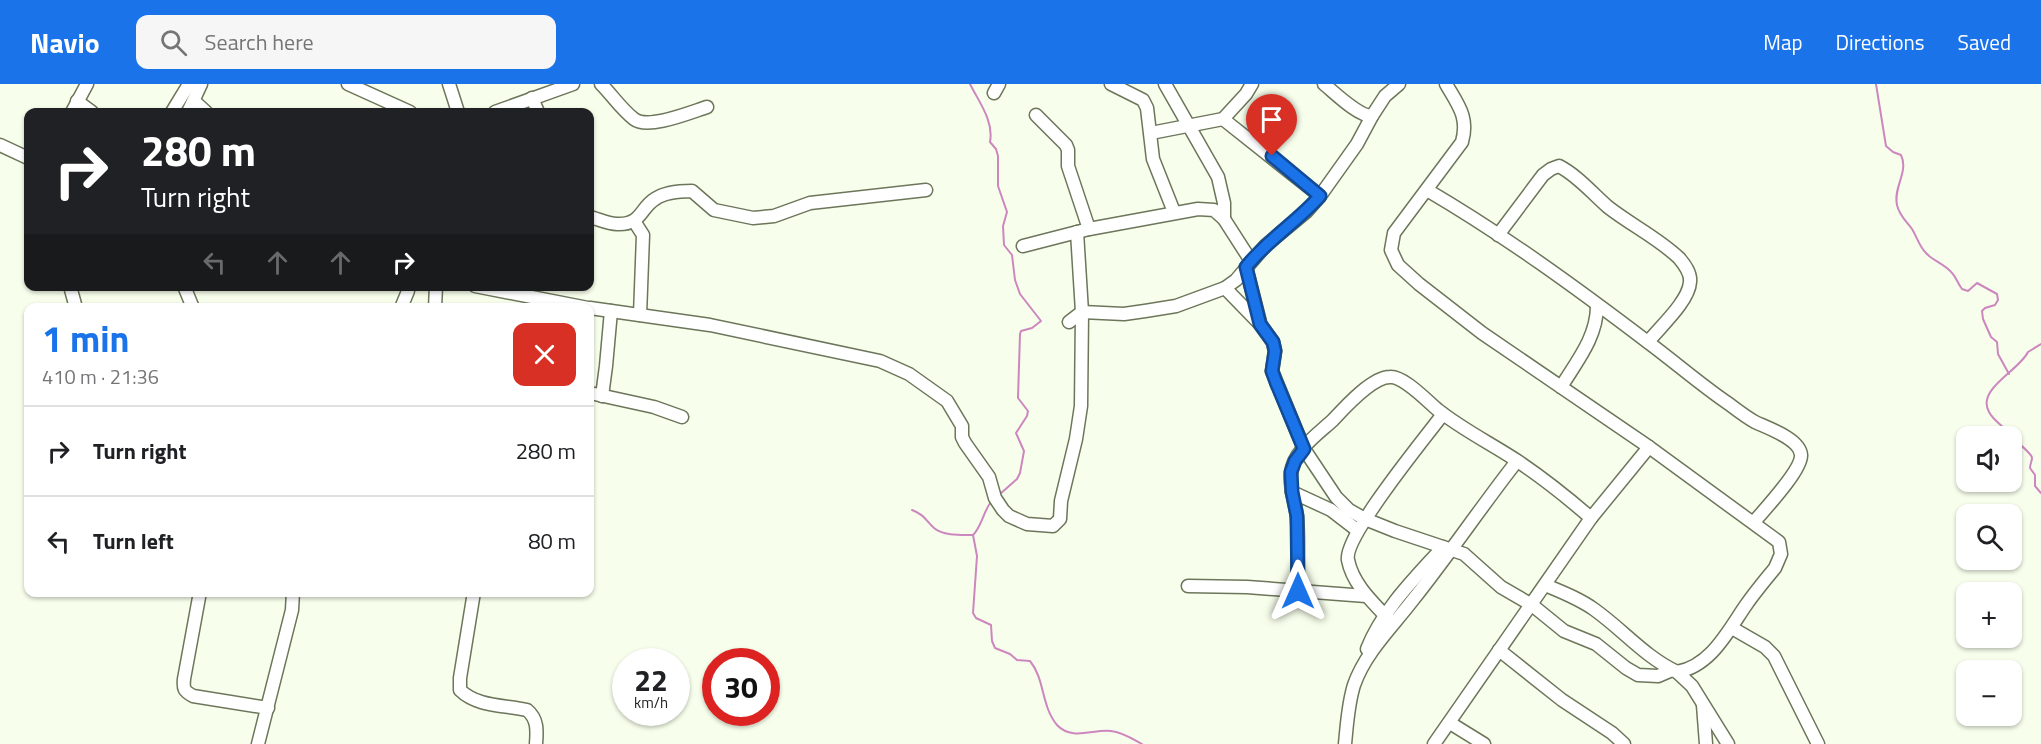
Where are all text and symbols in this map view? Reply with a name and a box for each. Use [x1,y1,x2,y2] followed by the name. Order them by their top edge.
[136,15,556,69] search box
[30,21,100,64] text: Navio
[205,25,314,59] text: Search here
[157,26,190,59] icon: search
[1763,26,1803,58] text: Map
[1836,26,1925,58] text: Directions
[1958,26,2011,58] text: Saved
[1246,94,1297,156] pin
[1255,103,1288,136] icon: arrive
[141,118,256,182] text: 280 m
[42,132,120,210] icon: right
[141,176,250,217] text: Turn right
[198,246,231,279] icon: left
[261,246,294,279] icon: ahead
[324,246,357,279] icon: ahead
[387,246,420,279] icon: right
[42,311,129,366] text: 1 min
[513,323,576,386] button: close
[42,361,159,392] text: 410 m · 21:36
[1956,426,2022,726] map controls
[1956,426,2022,492] button: sound
[93,434,187,468] text: Turn right
[516,434,576,468] text: 280 m
[42,435,75,468] icon: right
[1956,504,2022,570] button: search
[93,524,174,558] text: Turn left
[528,524,576,558] text: 80 m
[42,525,75,558] icon: left
[1266,559,1330,623] position arrow
[1956,582,2022,648] button: +
[702,648,780,726] speed limit sign: 30
[634,657,668,703] text: 22
[1956,660,2022,726] button: −
[634,691,668,714] text: km/h

